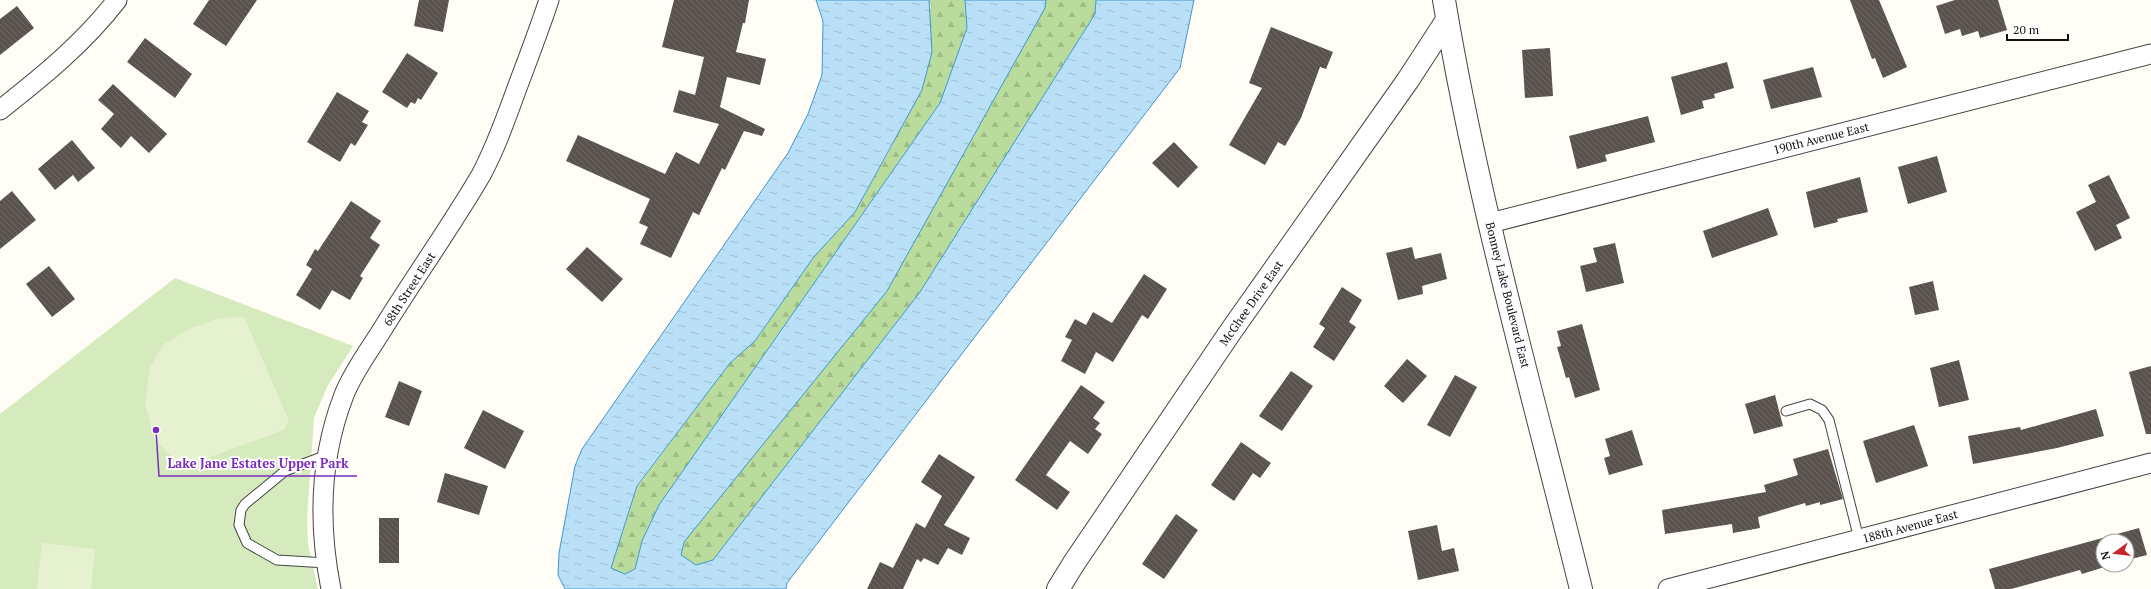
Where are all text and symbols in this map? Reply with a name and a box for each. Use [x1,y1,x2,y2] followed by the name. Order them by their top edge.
[2007,16,2068,42] scale bar
[2013,22,2040,37] text: 20 m
[1772,119,1871,157] street label: 190th Avenue East
[1483,220,1534,370] street label: Bonney Lake Boulevard East
[380,249,439,329] street label: 68th Street East
[1216,257,1286,348] street label: McGhee Drive East
[159,451,357,476] callout: Lake Jane Estates Upper Park
[167,454,349,472] text: Lake Jane Estates Upper Park
[1861,506,1960,546] street label: 188th Avenue East
[2095,533,2135,573] north arrow
[2097,549,2113,561] text: N

